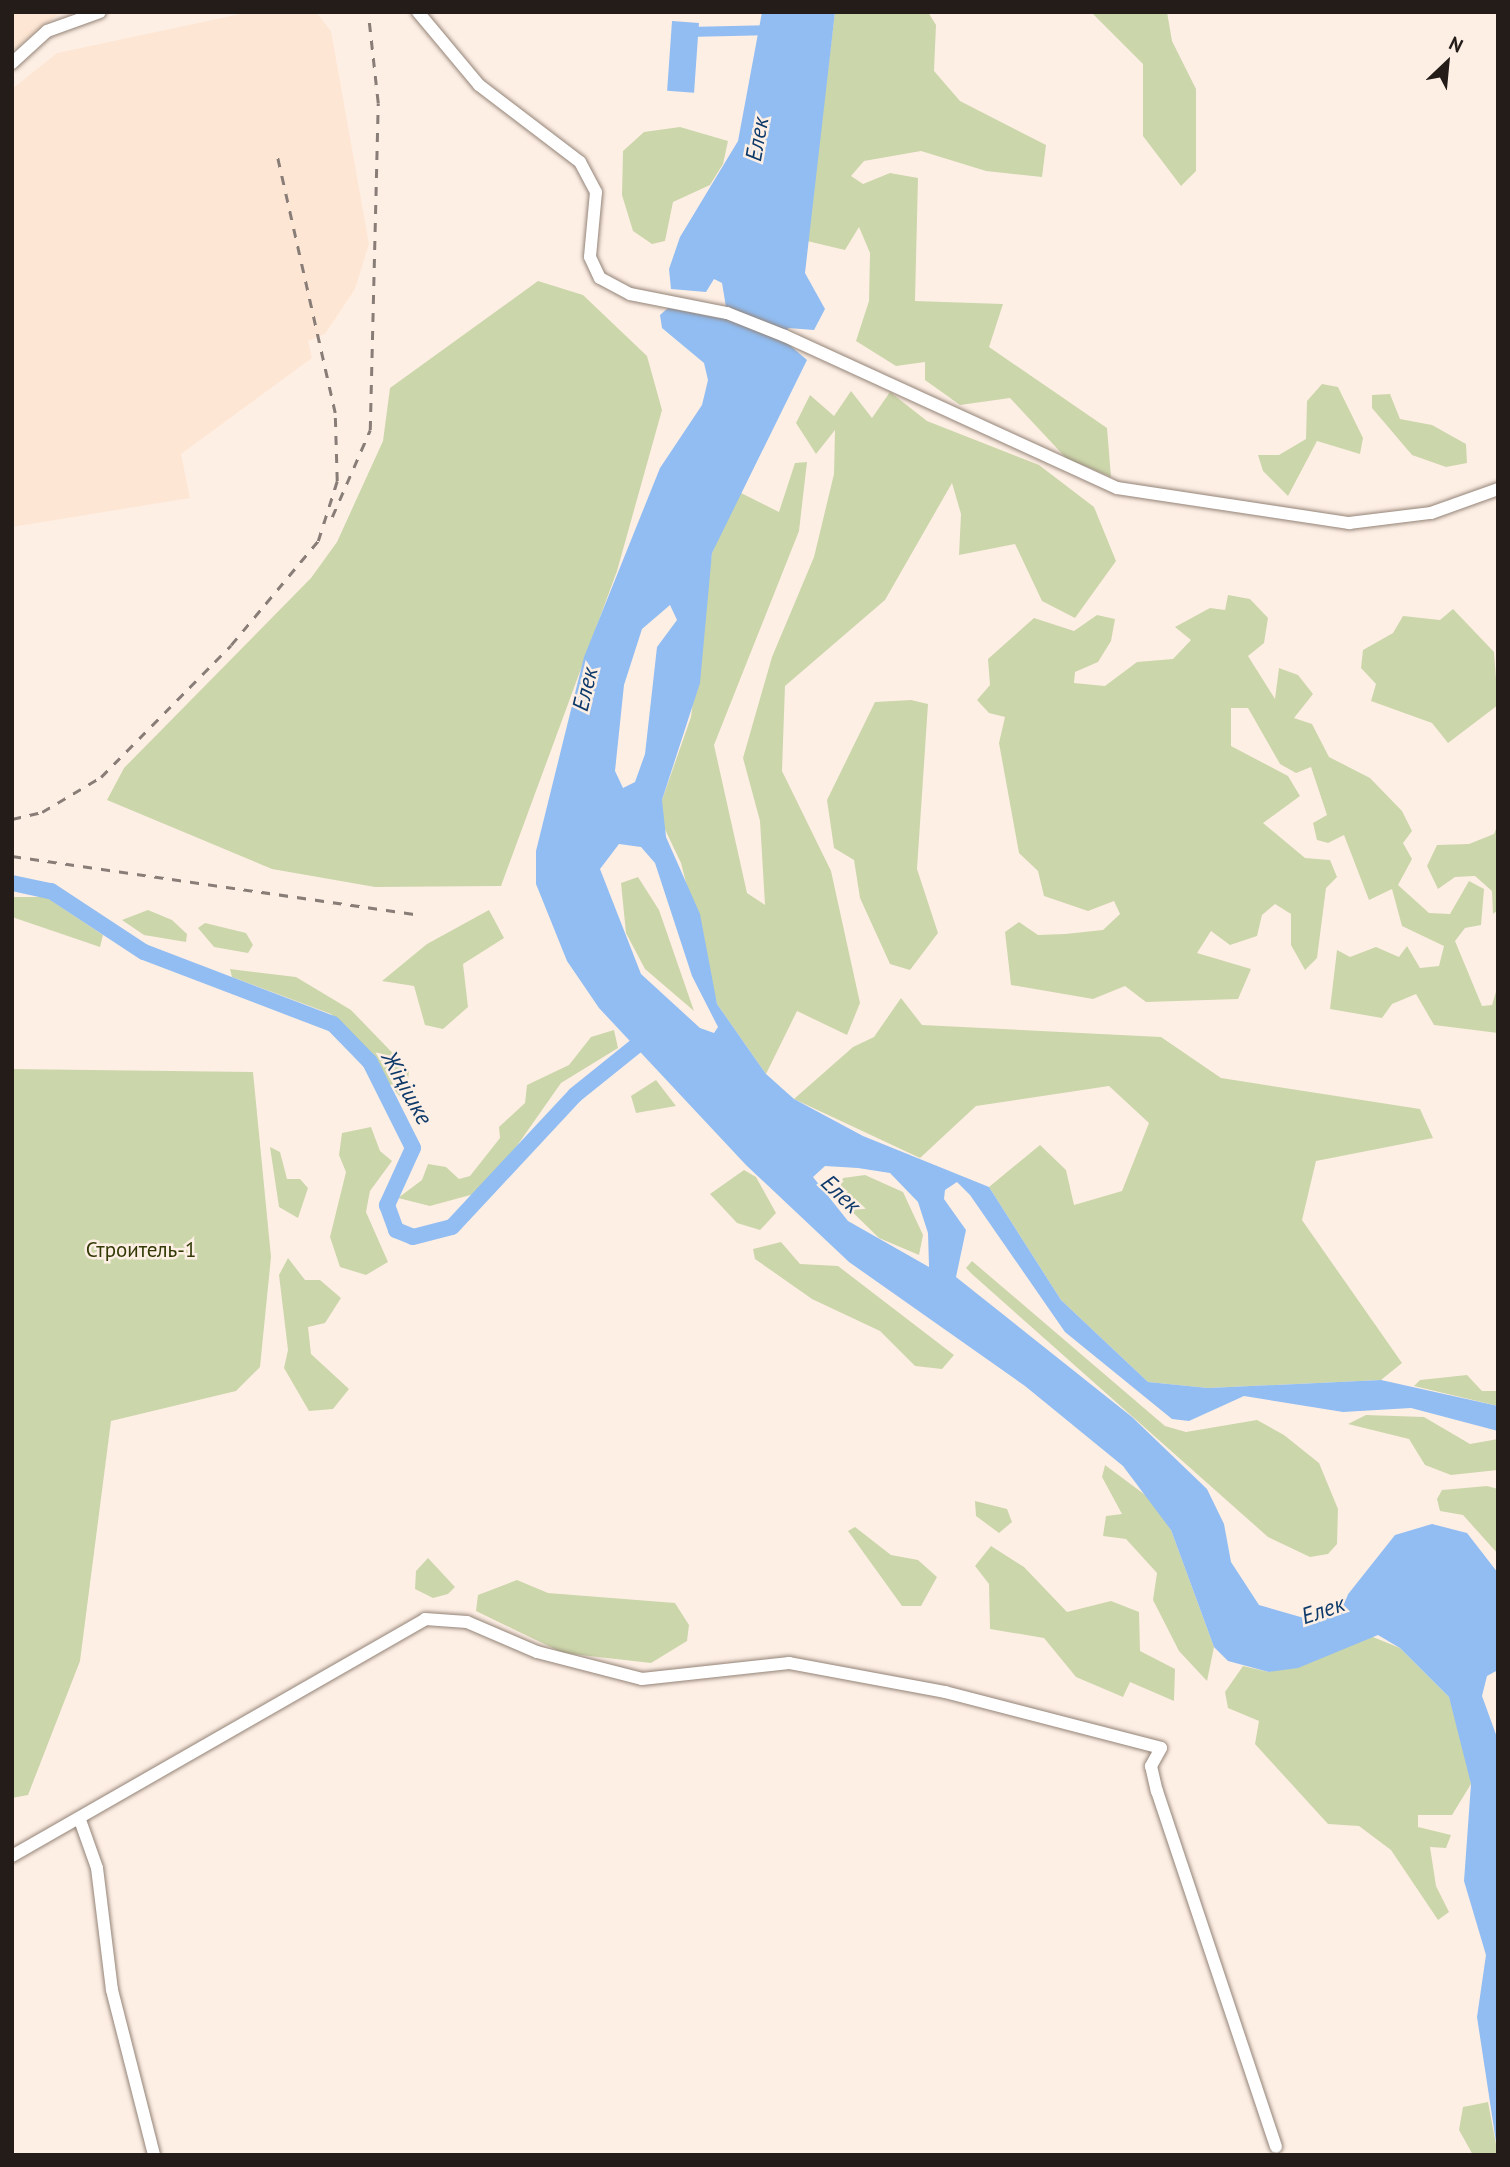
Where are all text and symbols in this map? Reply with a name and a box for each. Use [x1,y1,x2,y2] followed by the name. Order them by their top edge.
[1412,28,1482,98] north arrow
[1445,31,1467,58] text: N
[740,115,774,163] water label: Елек
[566,664,604,714] water label: Елек
[376,1047,438,1129] water label: Жіңішке
[815,1169,867,1219] water label: Елек
[86,1237,196,1263] park label: Строитель-1
[1298,1590,1348,1630] water label: Елек

